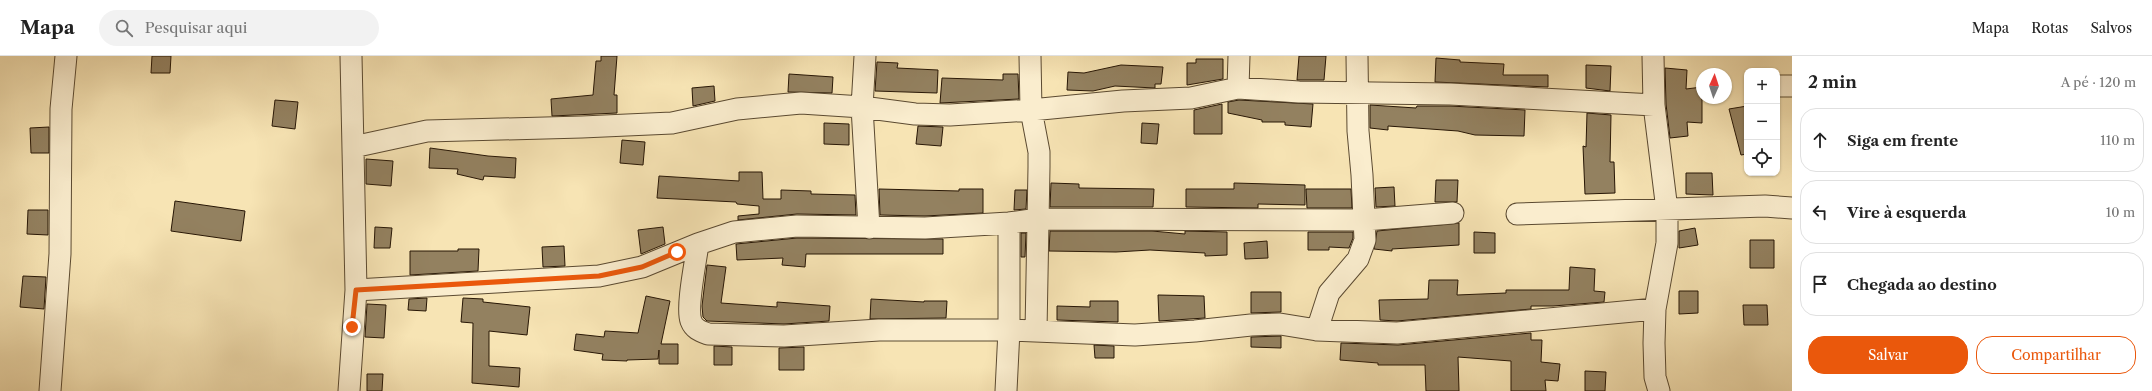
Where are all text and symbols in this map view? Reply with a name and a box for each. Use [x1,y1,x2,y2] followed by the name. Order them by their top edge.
[99,10,379,46] search box
[20,16,75,39] text: Mapa
[113,17,135,39] icon: search
[145,18,247,37] text: Pesquisar aqui
[1972,19,2009,37] text: Mapa
[2031,19,2068,37] text: Rotas
[2090,19,2132,37] text: Salvos
[1696,68,1732,104] north arrow
[1744,68,1780,176] map controls
[1744,68,1780,104] button: +
[1808,72,1857,92] text: 2 min
[2061,74,2136,90] text: A pé · 120 m
[1744,104,1780,140] button: −
[1809,129,1831,151] icon: ahead
[1847,131,1958,150] text: Siga em frente
[2100,132,2135,148] text: 110 m
[1744,140,1780,176] button: locate
[1809,201,1831,223] icon: left
[1847,203,1966,222] text: Vire à esquerda
[2106,204,2135,220] text: 10 m
[668,243,686,261] route start
[1809,273,1831,295] icon: arrive
[1847,275,1997,294] text: Chegada ao destino
[343,318,361,336] route end
[1808,336,1968,374] button: Salvar
[1976,336,2136,374] button: Compartilhar

